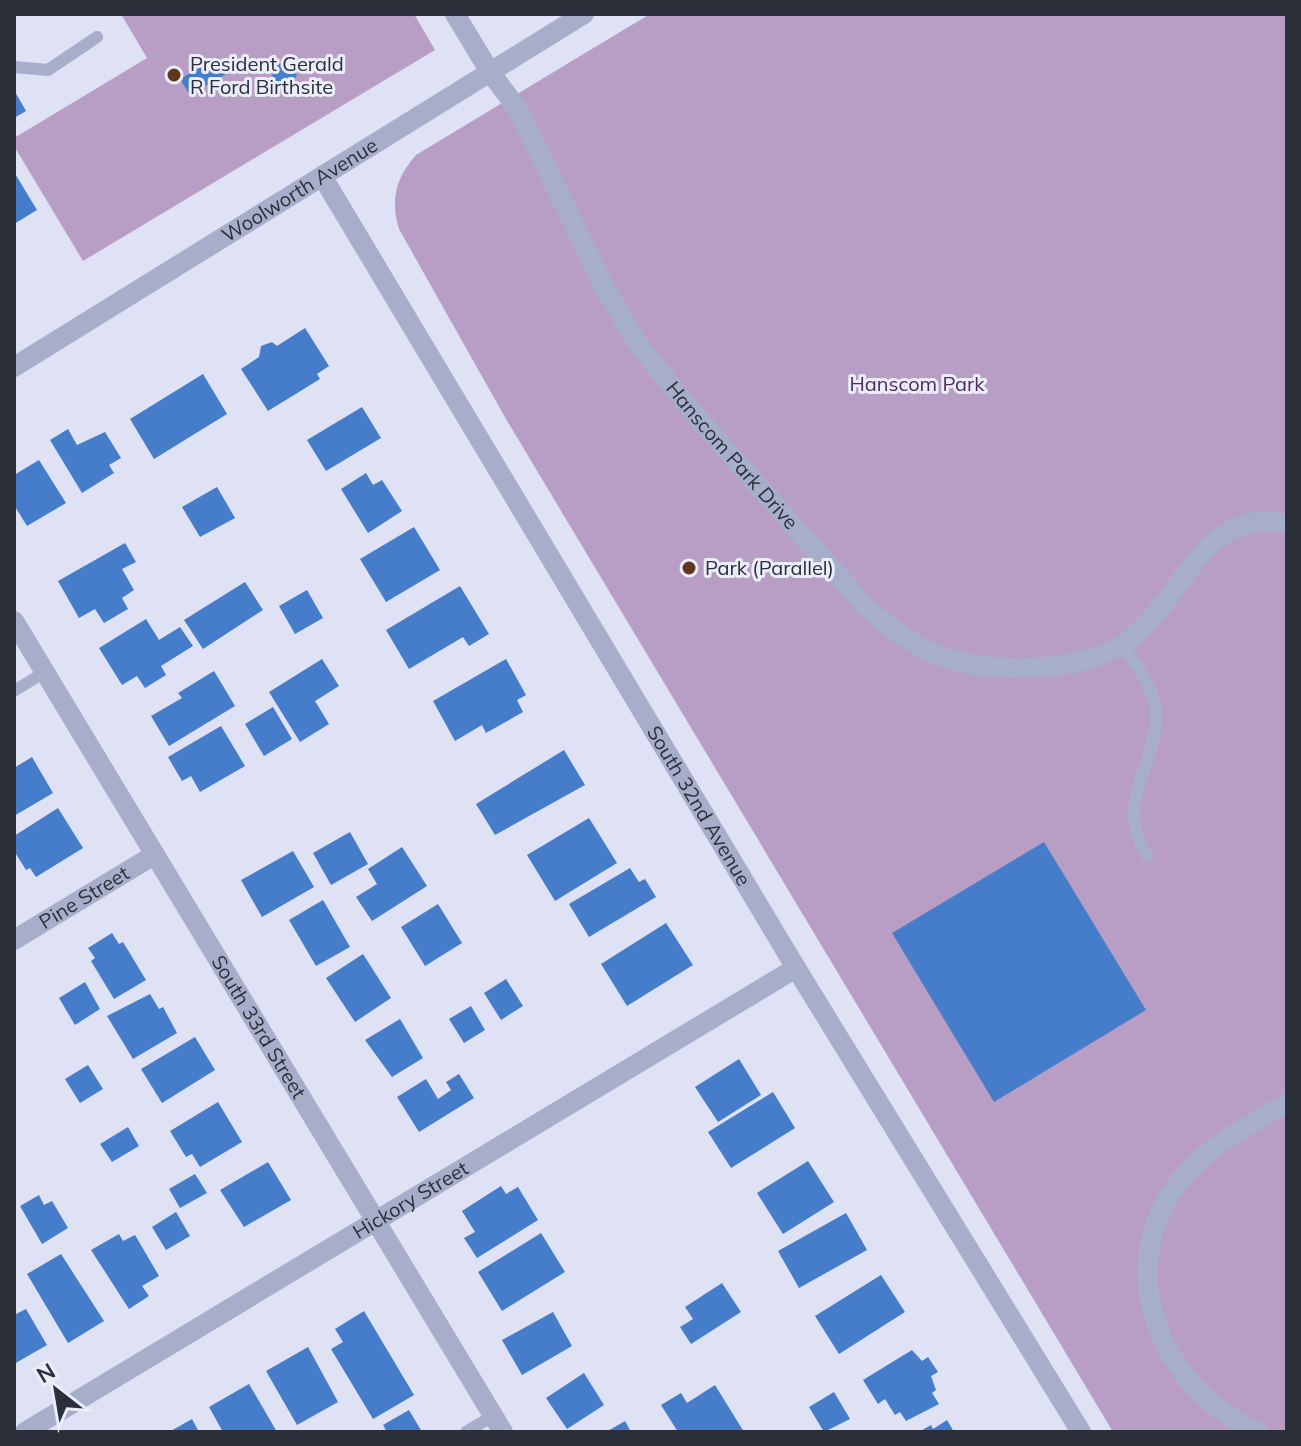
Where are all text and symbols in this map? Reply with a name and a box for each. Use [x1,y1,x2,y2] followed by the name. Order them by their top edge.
[190,51,344,99] place label: President Gerald R Ford Birthsite
[165,66,183,84] marker: President Gerald R Ford Birthsite
[217,132,382,247] street label: Woolworth Avenue
[850,371,985,396] park label: Hanscom Park
[661,376,804,534] street label: Hanscom Park Drive
[705,555,834,580] place label: Park (Parallel)
[680,559,698,577] marker: Park (Parallel)
[642,721,757,890] street label: South 32nd Avenue
[34,860,133,934] street label: Pine Street
[206,950,312,1103] street label: South 33rd Street
[348,1155,473,1244] street label: Hickory Street
[16,1350,96,1430] north arrow
[31,1357,60,1389] text: N

